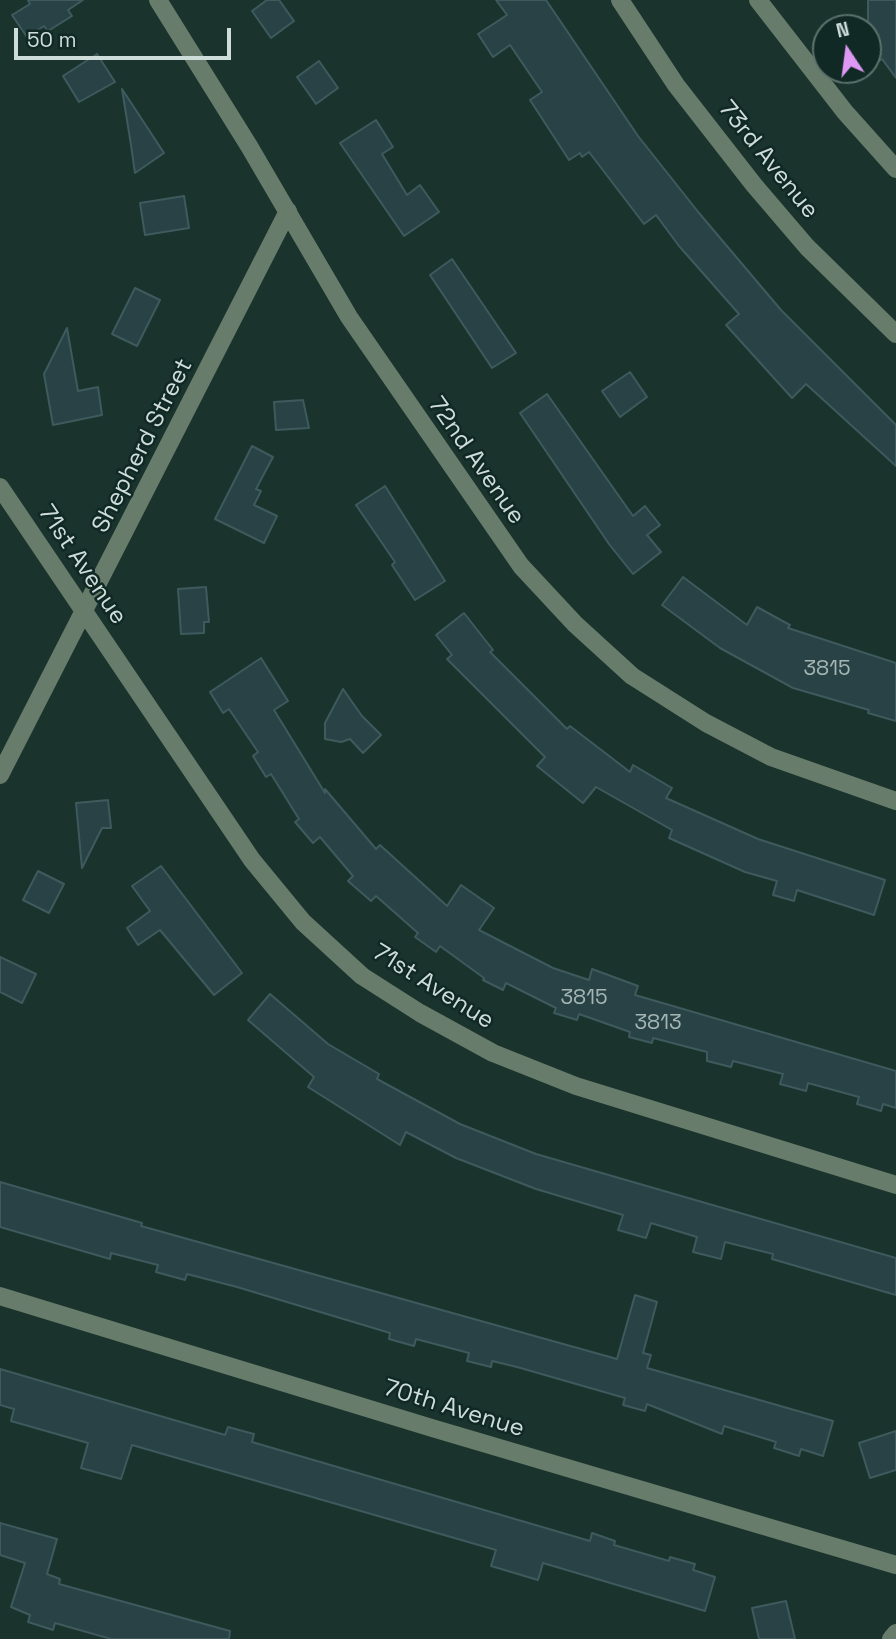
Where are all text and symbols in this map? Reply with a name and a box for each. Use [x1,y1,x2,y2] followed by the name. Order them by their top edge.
[18,14,234,58] scale bar
[812,14,882,84] north arrow
[834,16,852,44] text: N
[27,26,77,53] text: 50 m
[712,95,824,225] street label: 73rd Avenue
[87,354,199,538] street label: Shepherd Street
[422,392,530,530] street label: 72nd Avenue
[32,500,132,630] street label: 71st Avenue
[803,656,851,682] house number: 3815
[367,938,499,1036] street label: 71st Avenue
[560,985,608,1011] house number: 3815
[634,1010,682,1036] house number: 3813
[380,1374,528,1444] street label: 70th Avenue

